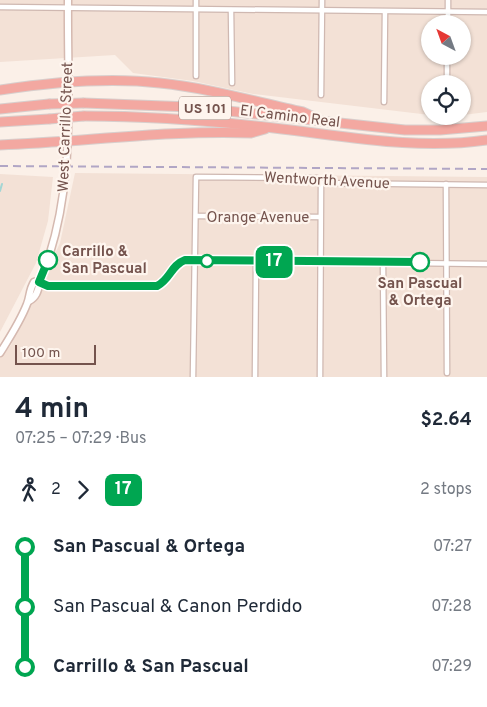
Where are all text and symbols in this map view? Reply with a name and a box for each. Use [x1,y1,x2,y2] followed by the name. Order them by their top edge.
[421,15,471,65] north arrow
[421,15,471,125] map controls
[55,62,78,193] street label: West Carrillo Street
[421,75,471,125] button: locate
[179,96,231,120] road number: US 101
[239,102,341,133] street label: El Camino Real
[264,169,390,194] street label: Wentworth Avenue
[207,209,309,228] street label: Orange Avenue
[62,243,147,279] place label: Carrillo & San Pascual
[252,246,296,278] line badge: 17
[38,250,58,270] marker: Carrillo & San Pascual
[266,250,282,273] text: 17
[410,252,430,272] marker: San Pascual & Ortega
[200,254,214,268] unlabelled marker
[378,275,462,311] place label: San Pascual & Ortega
[15,342,96,365] scale bar
[22,345,60,362] text: 100 m
[15,392,89,428] text: 4 min
[420,408,472,432] text: $2.64
[15,429,147,449] text: 07:25 – 07:29 · Bus
[15,476,43,504] icon: walk
[69,476,97,504] icon: forward
[115,478,132,501] text: 17
[51,480,61,500] text: 2
[420,480,472,500] text: 2 stops
[53,535,245,559] text: San Pascual & Ortega
[433,537,472,557] text: 07:27
[53,595,302,619] text: San Pascual & Canon Perdido
[431,597,472,617] text: 07:28
[53,655,249,679] text: Carrillo & San Pascual
[432,657,472,677] text: 07:29

